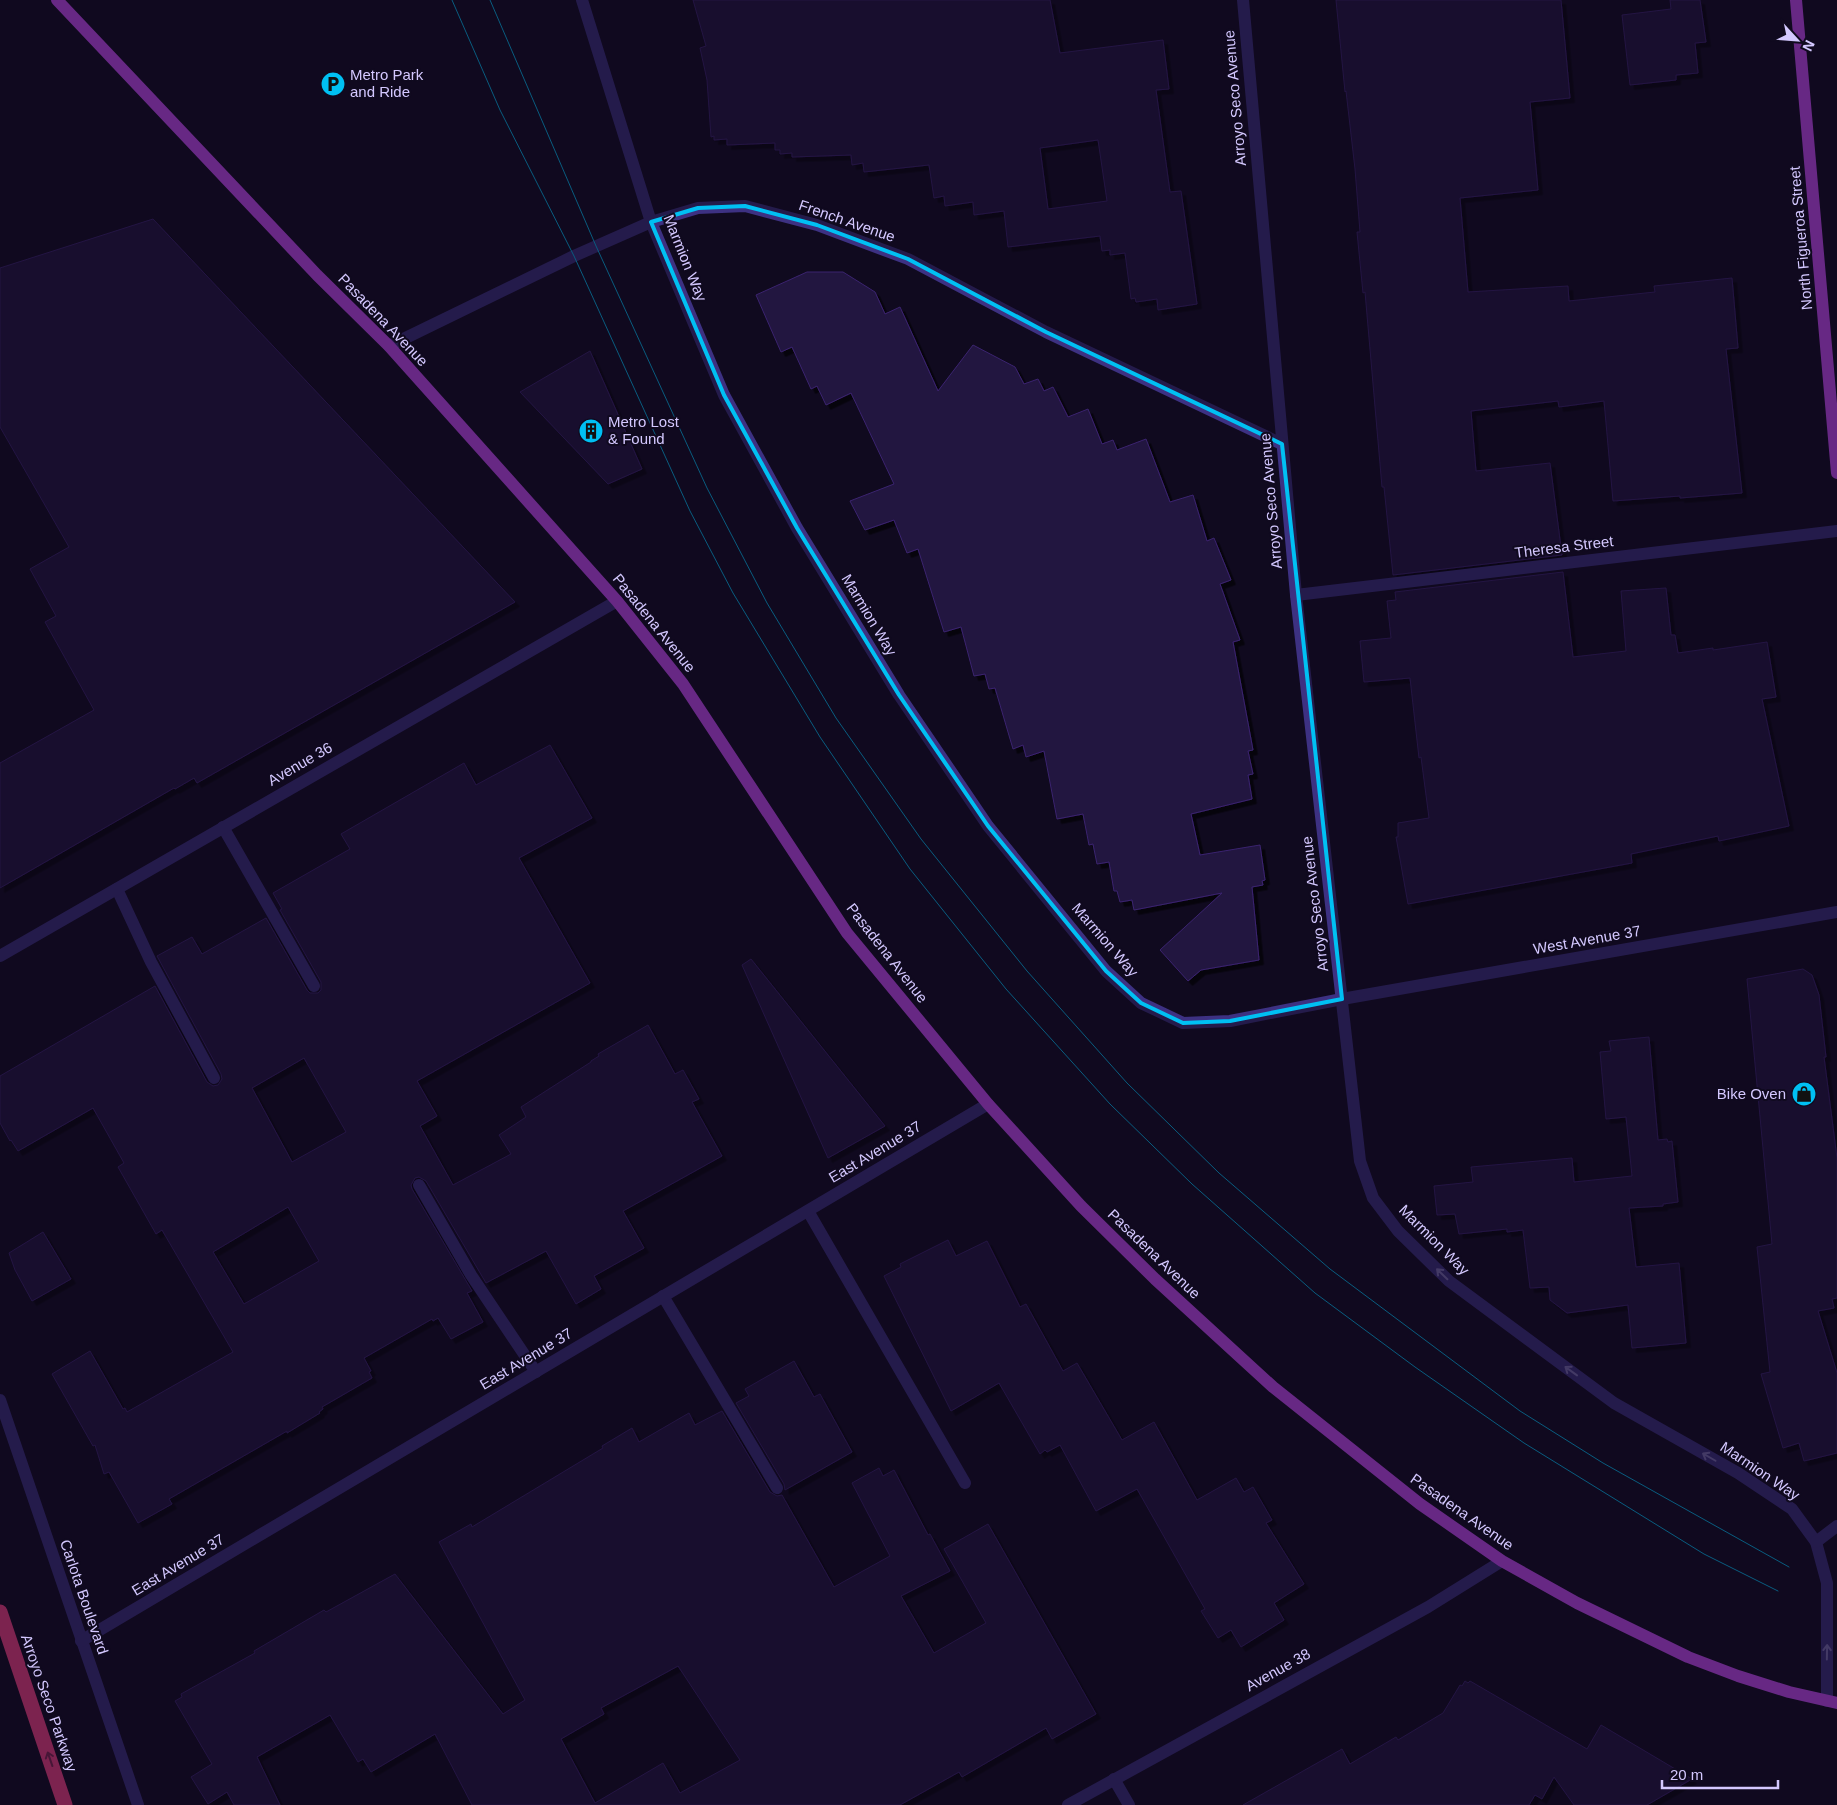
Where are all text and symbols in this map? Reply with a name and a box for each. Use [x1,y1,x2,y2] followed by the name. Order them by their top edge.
[1772,15,1822,65] north arrow
[1220,29,1249,167] street label: Arroyo Seco Avenue
[1799,38,1818,54] text: N
[350,66,424,100] place label: Metro Park and Ride
[320,71,346,97] parking icon: Metro Park and Ride
[1786,165,1815,311] street label: North Figueroa Street
[797,196,898,245] street label: French Avenue
[660,212,711,304] street label: Marmion Way
[335,270,432,369] street label: Pasadena Avenue
[608,413,680,447] place label: Metro Lost & Found
[578,418,604,444] building icon: Metro Lost & Found
[1256,432,1285,570] street label: Arroyo Seco Avenue
[1514,532,1615,561] street label: Theresa Street
[610,570,699,675] street label: Pasadena Avenue
[838,571,901,659] street label: Marmion Way
[265,738,335,789] street label: Avenue 36
[1298,835,1331,973] street label: Arroyo Seco Avenue
[1069,899,1142,980] street label: Marmion Way
[843,900,931,1006] street label: Pasadena Avenue
[1532,922,1642,957] street label: West Avenue 37
[1791,1081,1817,1107] shop icon: Bike Oven
[1717,1085,1786,1102] place label: Bike Oven
[825,1117,924,1186] street label: East Avenue 37
[1396,1201,1473,1279] street label: Marmion Way
[1105,1205,1204,1302] street label: Pasadena Avenue
[1435,1268,1448,1280] one-way arrow
[476,1324,575,1393] street label: East Avenue 37
[1564,1366,1578,1376] one-way arrow
[1717,1438,1804,1504] street label: Marmion Way
[1703,1451,1717,1461] one-way arrow
[1408,1470,1517,1553] street label: Pasadena Avenue
[128,1530,227,1599] street label: East Avenue 37
[57,1537,112,1656] street label: Carlota Boulevard
[18,1632,81,1774] street label: Arroyo Seco Parkway
[1822,1644,1832,1660] one-way arrow
[1242,1645,1313,1694] street label: Avenue 38
[44,1751,54,1767] one-way arrow
[1662,1758,1778,1790] scale bar
[1670,1766,1703,1783] text: 20 m

